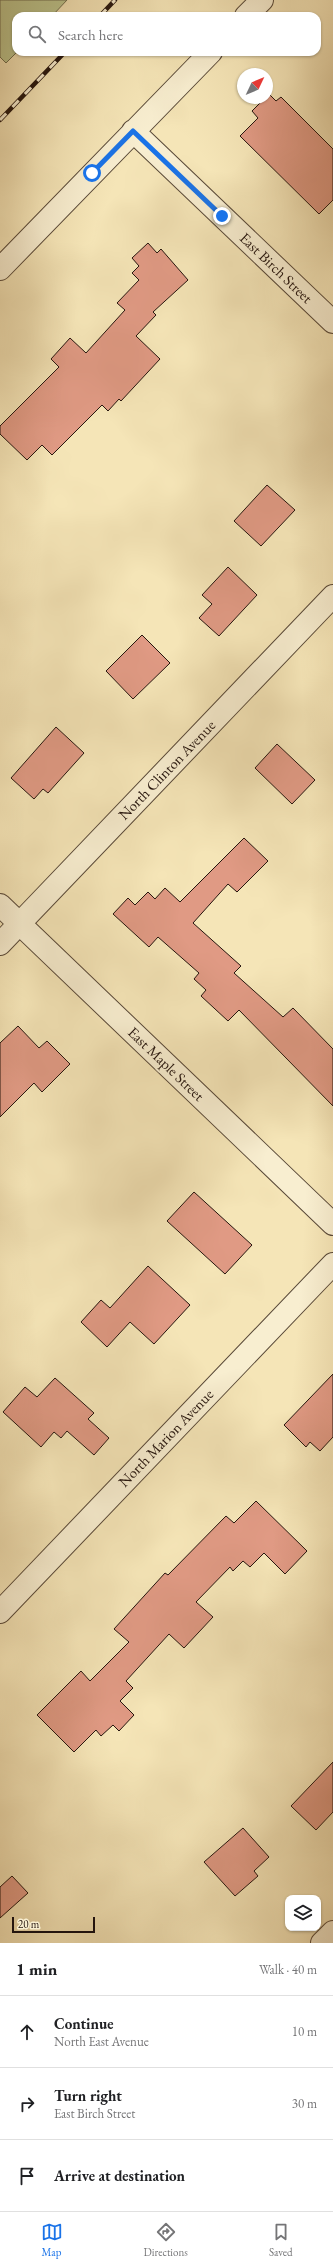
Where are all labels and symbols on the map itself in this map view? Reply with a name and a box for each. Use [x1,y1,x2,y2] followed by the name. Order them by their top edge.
[237,68,273,104] north arrow
[83,164,101,182] route start
[213,207,231,225] route end
[236,228,317,307] street label: East Birch Street
[114,716,219,824] street label: North Clinton Avenue
[124,1022,209,1105] street label: East Maple Street
[114,1385,217,1491] street label: North Marion Avenue
[12,1915,95,1934] scale bar

